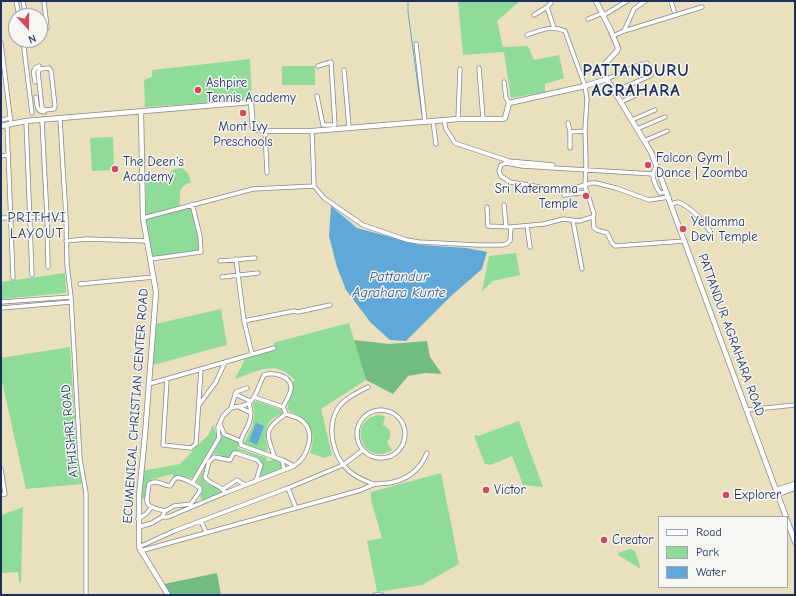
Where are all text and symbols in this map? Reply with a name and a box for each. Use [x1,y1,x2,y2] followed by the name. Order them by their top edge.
[8,8,48,48] north arrow
[26,31,38,46] text: N
[582,61,690,101] district label: PATTANDURU AGRAHARA
[206,75,296,106] place label: Ashpire Tennis Academy
[193,85,203,95] marker: Ashpire Tennis Academy
[238,108,248,118] marker: Mont Ivy Preschools
[213,119,273,150] place label: Mont Ivy Preschools
[656,150,748,181] place label: Falcon Gym | Dance | Zoomba
[123,154,184,185] place label: The Deen's Academy
[643,160,653,170] marker: Falcon Gym | Dance | Zoomba
[110,164,120,174] marker: The Deen's Academy
[495,181,578,212] place label: Sri Kateramma Temple
[581,191,591,201] marker: Sri Kateramma Temple
[7,210,67,242] district label: PRITHVI LAYOUT
[691,214,758,245] place label: Yellamma Devi Temple
[678,224,688,234] marker: Yellamma Devi Temple
[694,252,768,418] street label: PATTANDUR AGRAHARA ROAD
[352,269,446,302] water label: Pattandur Agrahara Kunte
[120,288,152,524] street label: ECUMENICAL CHRISTIAN CENTER ROAD
[58,384,82,478] street label: ATHISHRI ROAD
[494,482,526,498] place label: Victor
[481,485,491,495] marker: Victor
[734,487,781,503] place label: Explorer
[721,490,731,500] marker: Explorer
[658,516,788,588] legend
[696,525,722,539] text: Road
[612,532,653,548] place label: Creator
[599,535,609,545] marker: Creator
[696,545,719,559] text: Park
[696,565,726,579] text: Water

